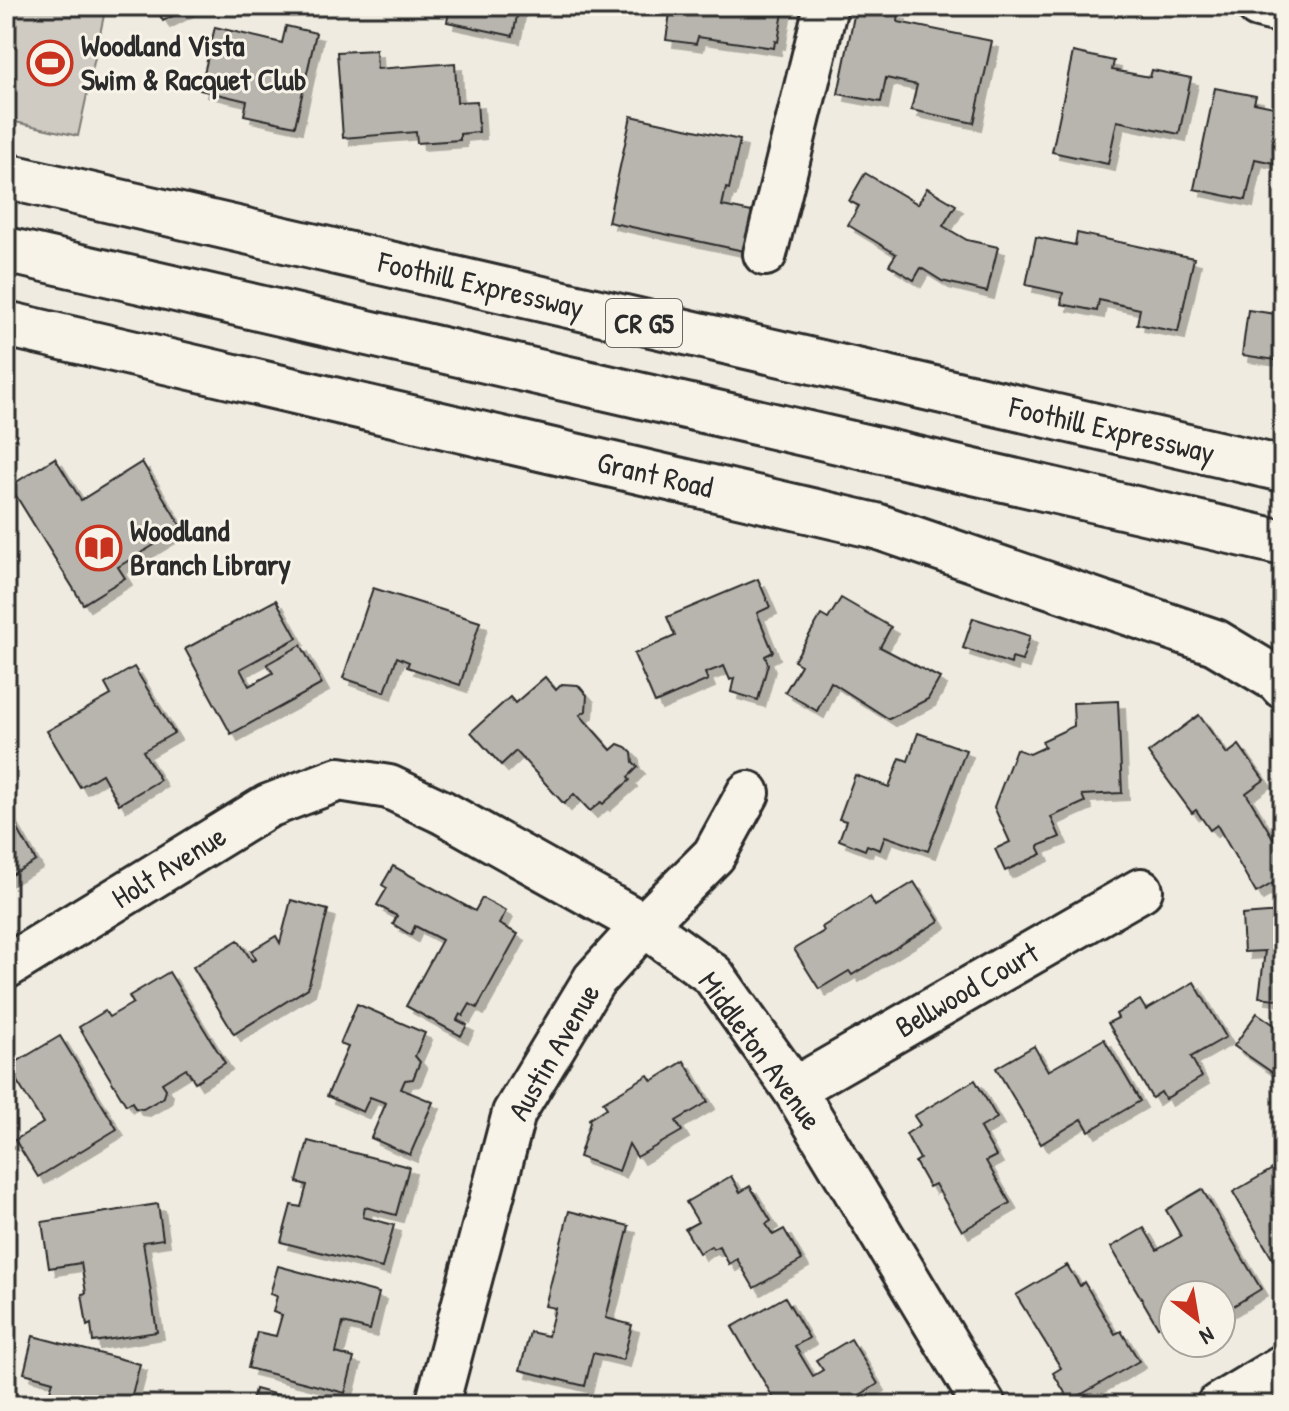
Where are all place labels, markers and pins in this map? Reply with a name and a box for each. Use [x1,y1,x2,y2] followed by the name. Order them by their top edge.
[81,25,306,100] place label: Woodland Vista Swim & Racquet Club
[26,39,74,87] sports icon: Woodland Vista Swim & Racquet Club
[130,510,291,585] place label: Woodland Branch Library
[75,524,123,572] library icon: Woodland Branch Library

